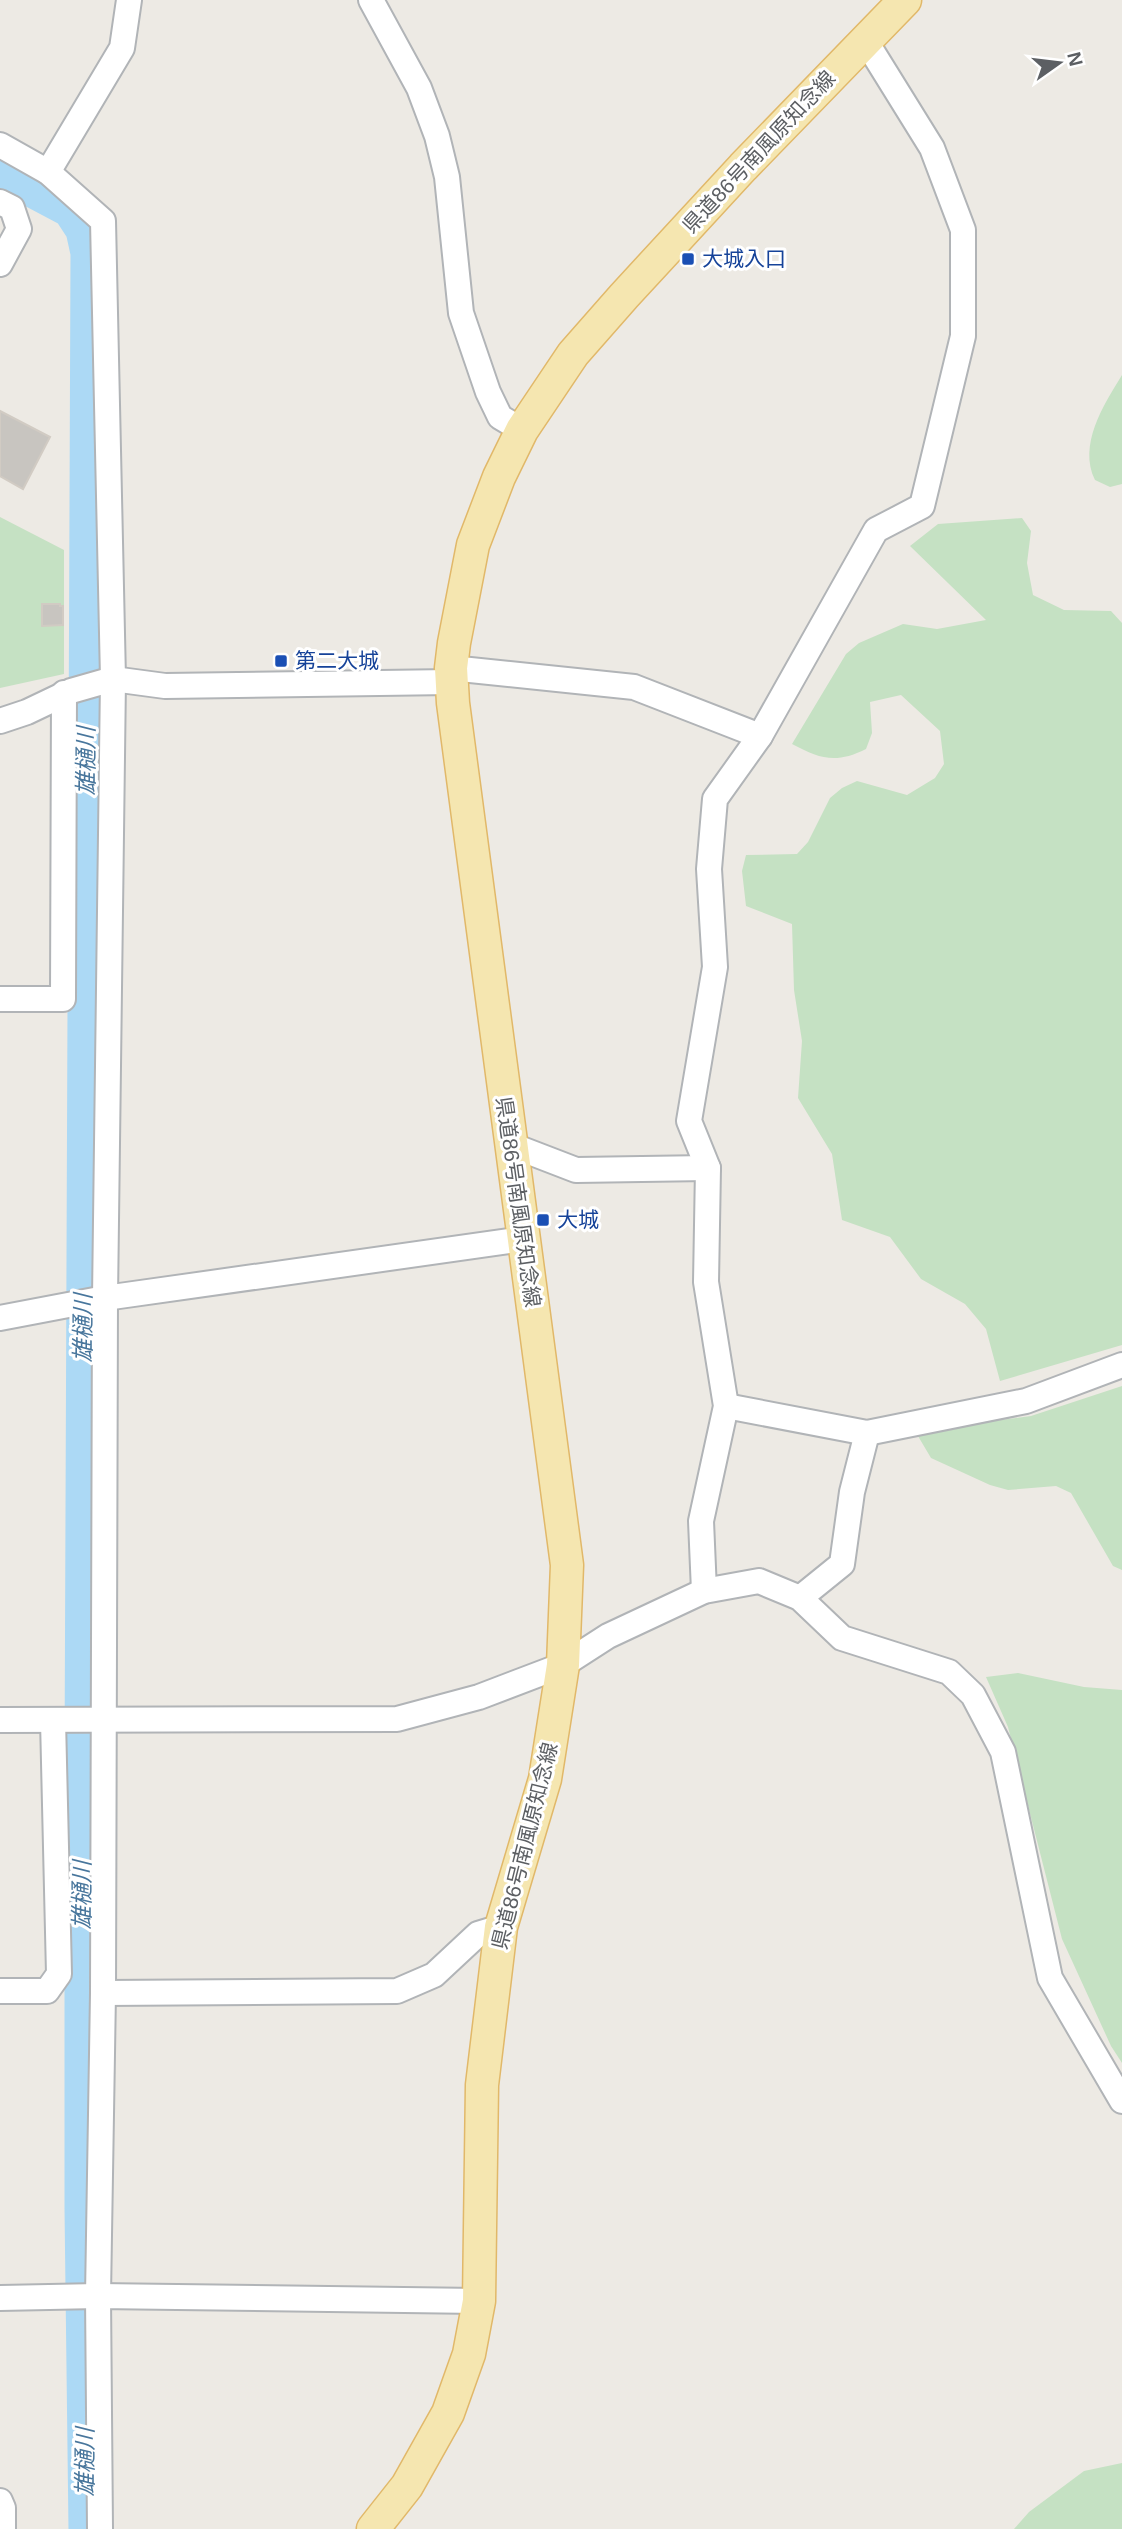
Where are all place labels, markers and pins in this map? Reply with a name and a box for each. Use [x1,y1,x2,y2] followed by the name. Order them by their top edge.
[702,247,786,270] place label: 大城入口
[680,251,696,267] marker: 大城入口
[295,649,379,672] place label: 第二大城
[273,653,289,669] marker: 第二大城
[557,1208,599,1231] place label: 大城
[535,1212,551,1228] marker: 大城

